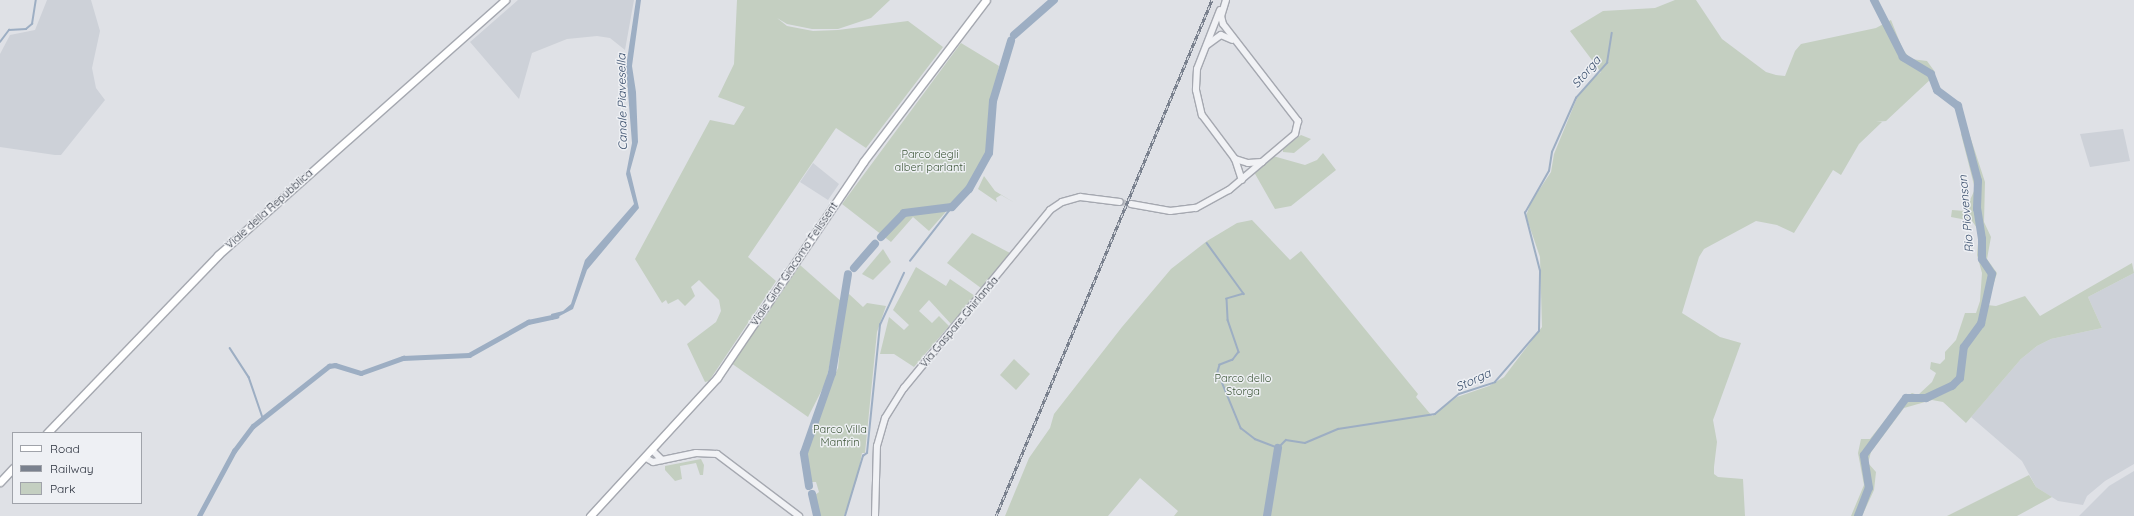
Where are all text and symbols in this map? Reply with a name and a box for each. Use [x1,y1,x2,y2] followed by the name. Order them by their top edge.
[614,53,630,151] water label: Canale Piavesella
[1569,53,1603,91] water label: Storga
[895,148,965,174] park label: Parco degli alberi parlanti
[223,166,315,252] street label: Viale della Repubblica
[1955,175,1977,253] water label: Rio Piovensan
[748,200,840,328] street label: Viale Gian Giacomo Felissent
[917,274,1001,370] street label: Via Gaspare Ghirlanda
[1453,366,1493,394] water label: Storga
[1215,372,1271,398] park label: Parco dello Storga
[813,423,867,449] park label: Parco Villa Manfrin
[12,432,142,504] legend
[50,441,80,456] text: Road
[50,461,94,476] text: Railway
[50,481,75,496] text: Park

